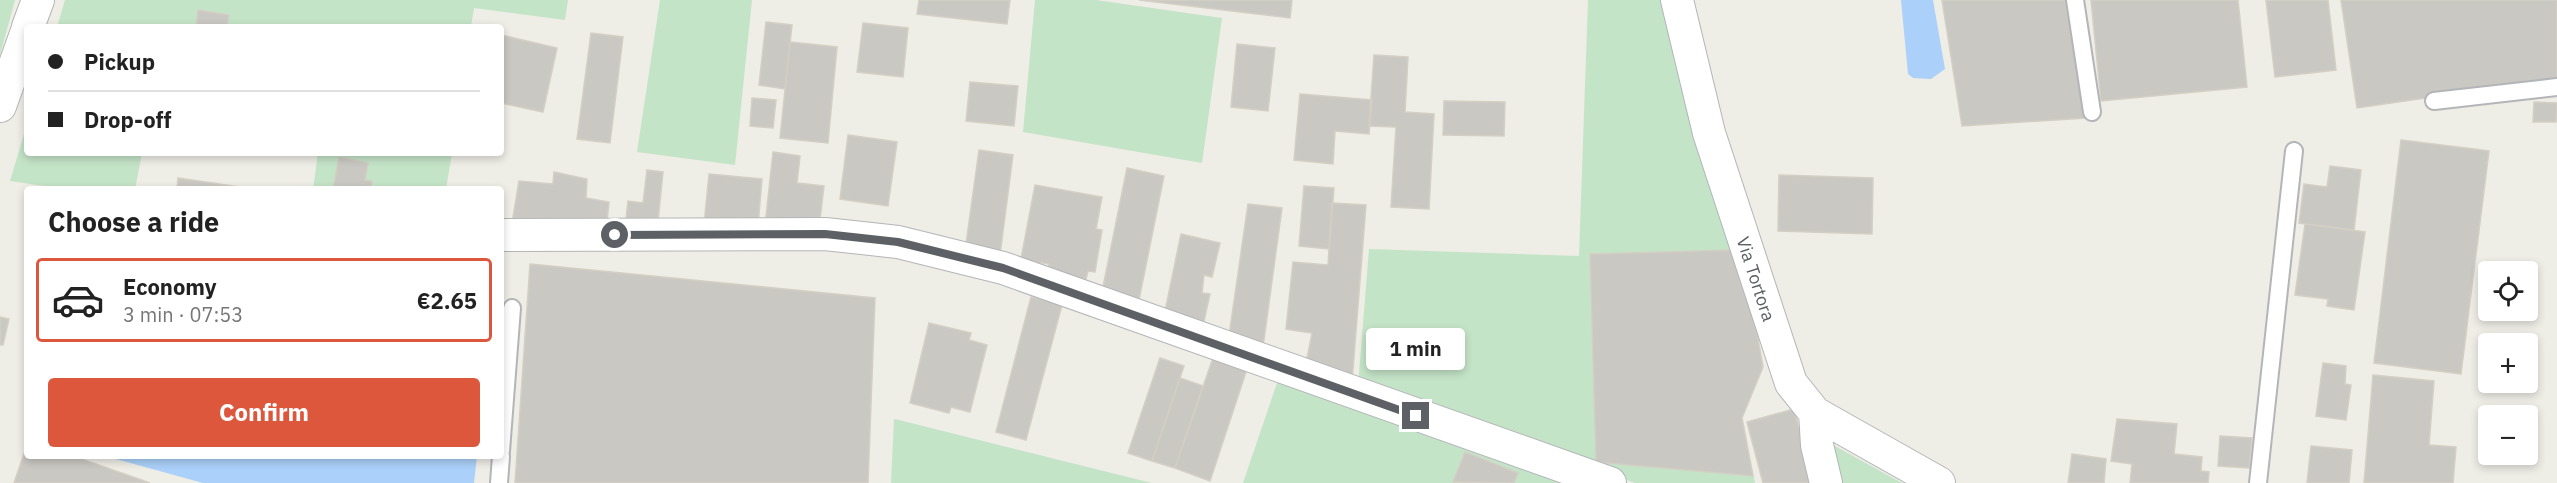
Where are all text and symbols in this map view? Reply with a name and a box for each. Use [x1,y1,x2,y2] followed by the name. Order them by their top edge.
[84,47,155,76] text: Pickup
[84,105,171,134] text: Drop-off
[48,204,219,239] text: Choose a ride
[601,221,628,248] route start
[1732,234,1781,325] street label: Via Tortora
[2478,261,2538,465] map controls
[2478,261,2538,321] button: locate
[123,272,217,301] text: Economy
[51,273,105,327] icon: car
[417,286,477,315] text: €2.65
[123,301,243,328] text: 3 min · 07:53
[1366,329,1466,371] callout: 1 min
[2478,333,2538,393] button: +
[1389,335,1442,362] text: 1 min
[48,378,480,447] button: Confirm
[1402,402,1429,429] route end
[2478,405,2538,465] button: −

